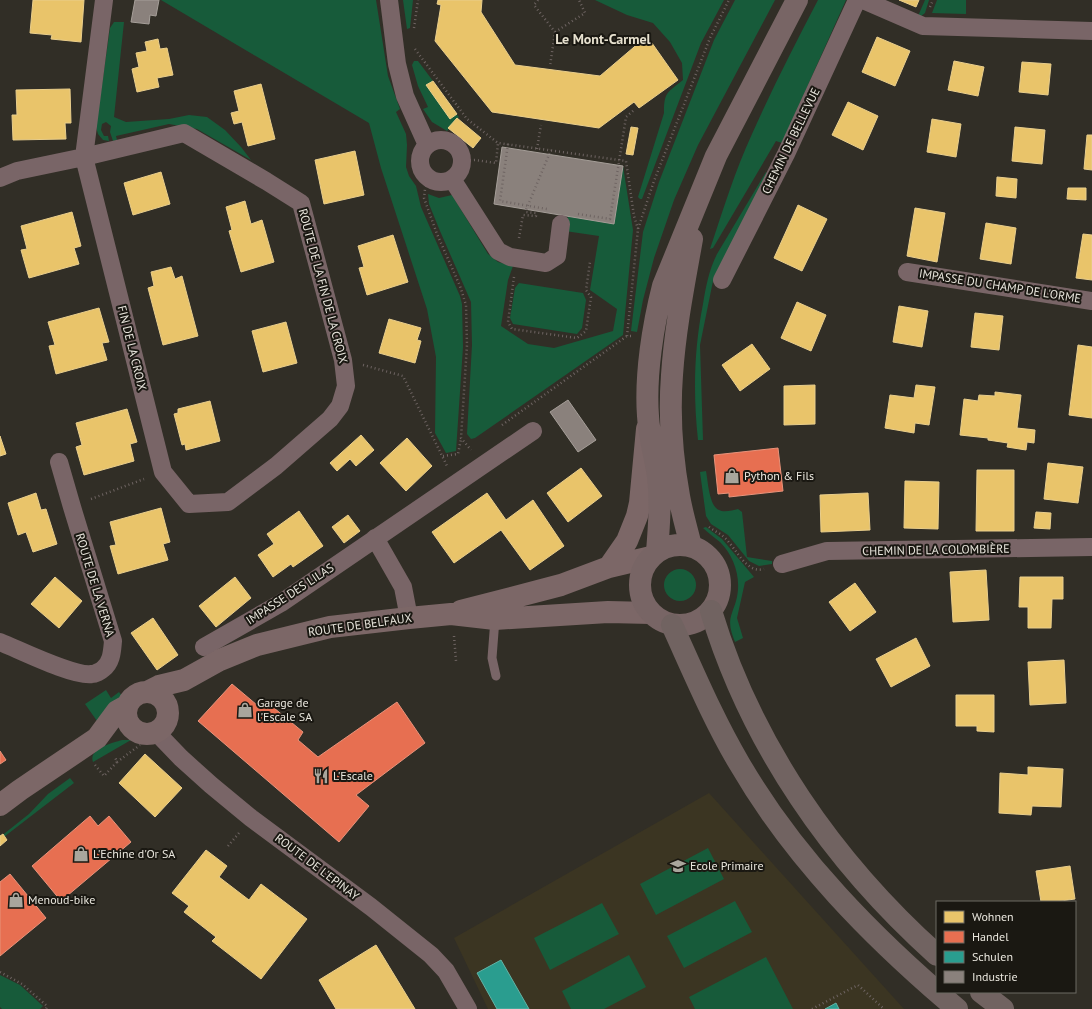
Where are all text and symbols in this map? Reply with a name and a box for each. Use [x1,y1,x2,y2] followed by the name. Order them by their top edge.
[555,30,652,48] district label: Le Mont-Carmel
[758,85,823,196] street label: CHEMIN DE BELLEVUE
[296,207,352,365] street label: ROUTE DE LA FIN DE LA CROIX
[918,265,1082,306] street label: IMPASSE DU CHAMP DE L'ORME
[115,304,150,392] street label: FIN DE LA CROIX
[723,467,741,485] shop icon: Python & Fils
[744,468,814,483] place label: Python & Fils
[73,531,118,638] street label: ROUTE DE LA VERNA
[862,541,1010,558] street label: CHEMIN DE LA COLOMBIÈRE
[243,560,336,628] street label: IMPASSE DES LILAS
[307,610,413,639] street label: ROUTE DE BELFAUX
[257,695,312,724] place label: Garage de l'Escale SA
[236,701,254,719] shop icon: Garage de l'Escale SA
[312,767,330,785] restaurant icon: L'Escale
[333,768,373,783] place label: L'Escale
[272,830,363,903] street label: ROUTE DE L'EPINAY
[72,845,90,863] shop icon: L'Echine d'Or SA
[93,846,175,861] place label: L'Echine d'Or SA
[669,857,687,875] school or university icon: Ecole Primaire
[690,858,763,873] place label: Ecole Primaire
[7,891,25,909] shop icon: Menoud-bike
[28,892,95,907] place label: Menoud-bike
[936,901,1076,993] legend
[972,909,1014,924] text: Wohnen
[972,929,1009,944] text: Handel
[972,949,1013,964] text: Schulen
[972,969,1018,984] text: Industrie

